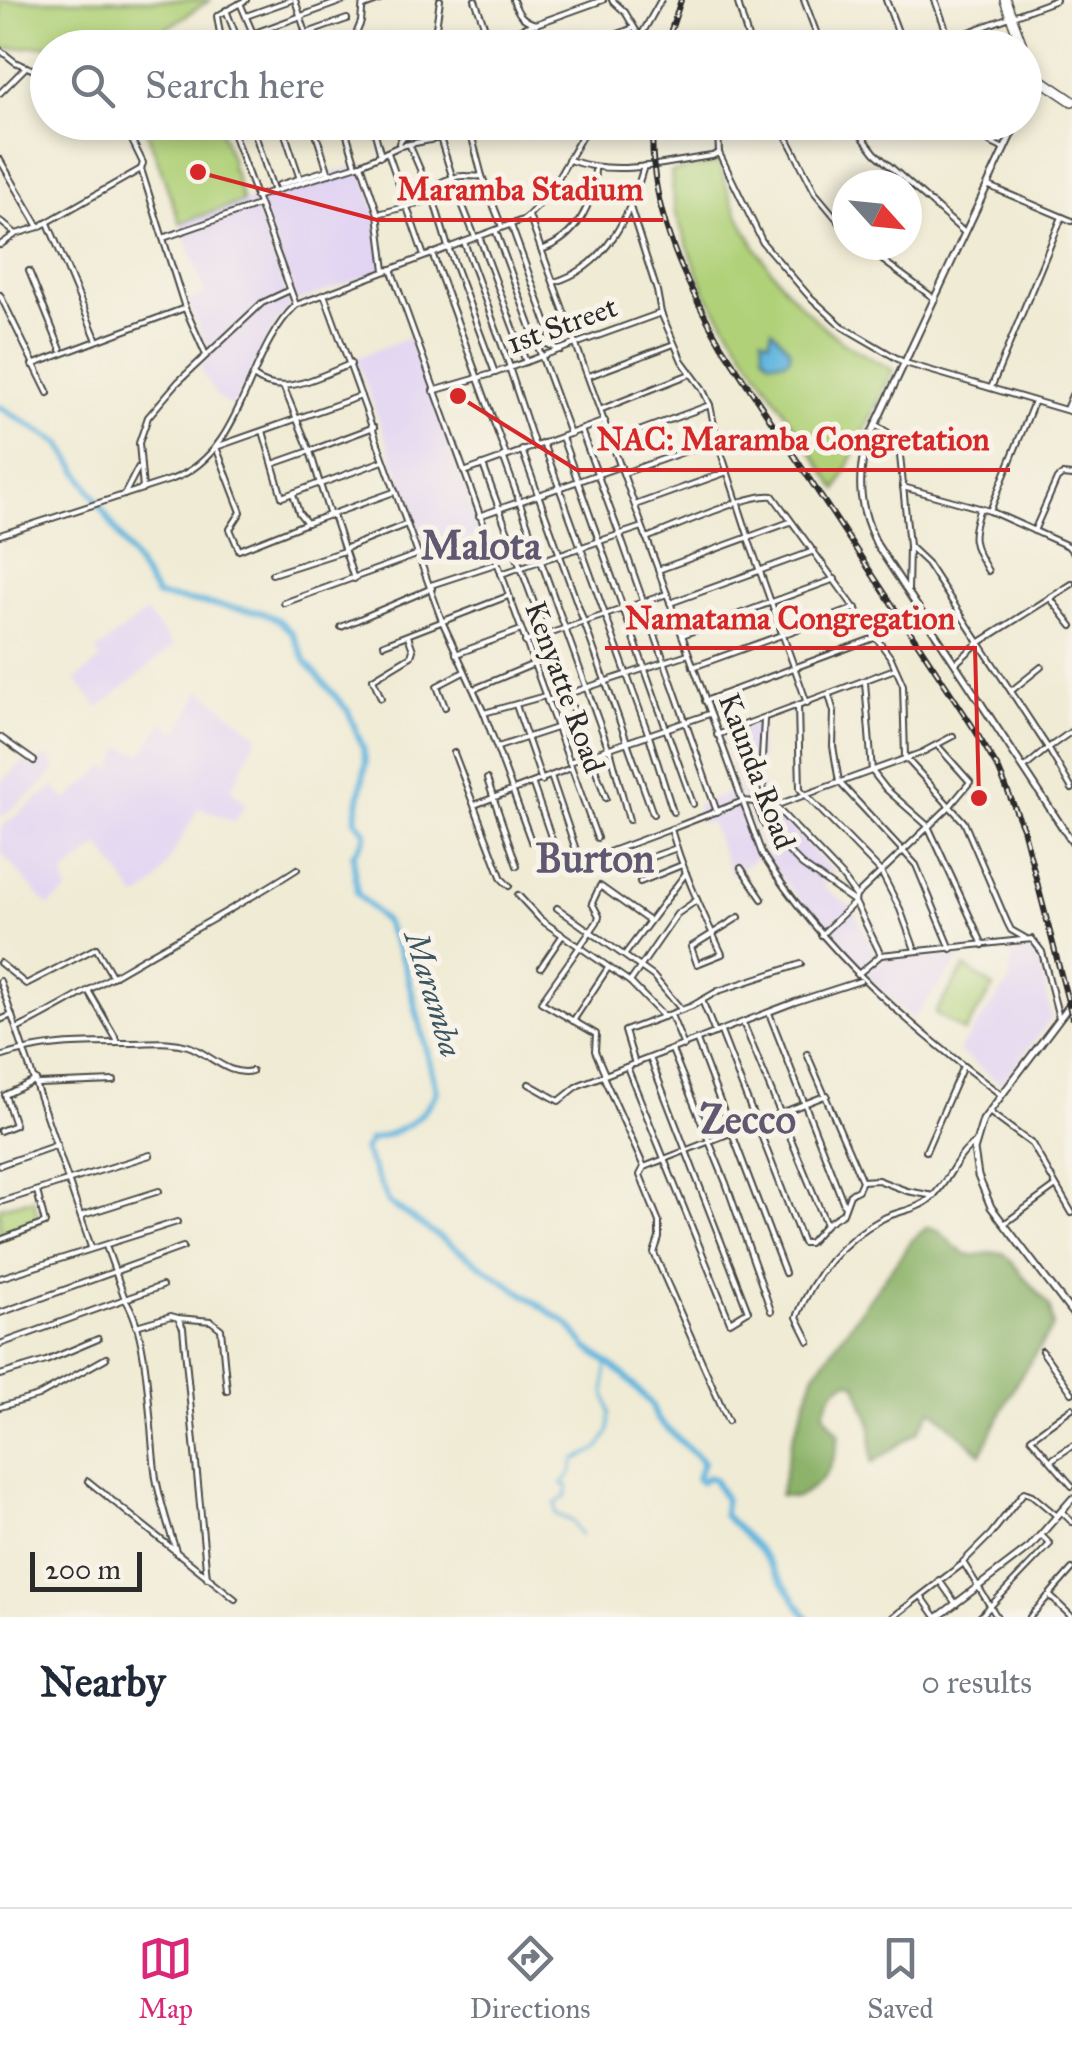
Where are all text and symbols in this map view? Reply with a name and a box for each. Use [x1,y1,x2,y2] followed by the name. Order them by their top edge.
[30,30,1042,140] search box
[65,58,120,113] icon: search
[145,62,325,108] text: Search here
[377,158,663,220] callout: Maramba Stadium
[397,170,643,209] text: Maramba Stadium
[832,170,922,260] north arrow
[502,288,622,361] street label: 1st Street
[577,408,1010,470] callout: NAC: Maramba Congretation
[596,420,990,459] text: NAC: Maramba Congretation
[421,521,542,570] district label: Malota
[605,586,975,648] callout: Namatama Congregation
[517,596,613,778] street label: Kenyatte Road
[625,599,956,638] text: Namatama Congregation
[711,688,803,854] street label: Kaunda Road
[535,834,655,883] district label: Burton
[395,924,471,1061] water label: Maramba
[700,1095,796,1144] district label: Zecco
[30,1547,142,1592] scale bar
[45,1552,121,1587] text: 200 m
[40,1656,165,1708] text: Nearby
[921,1663,1032,1702] text: 0 results
[138,1931,193,2026] tab: Map
[470,1931,591,2026] tab: Directions
[867,1931,934,2026] tab: Saved

